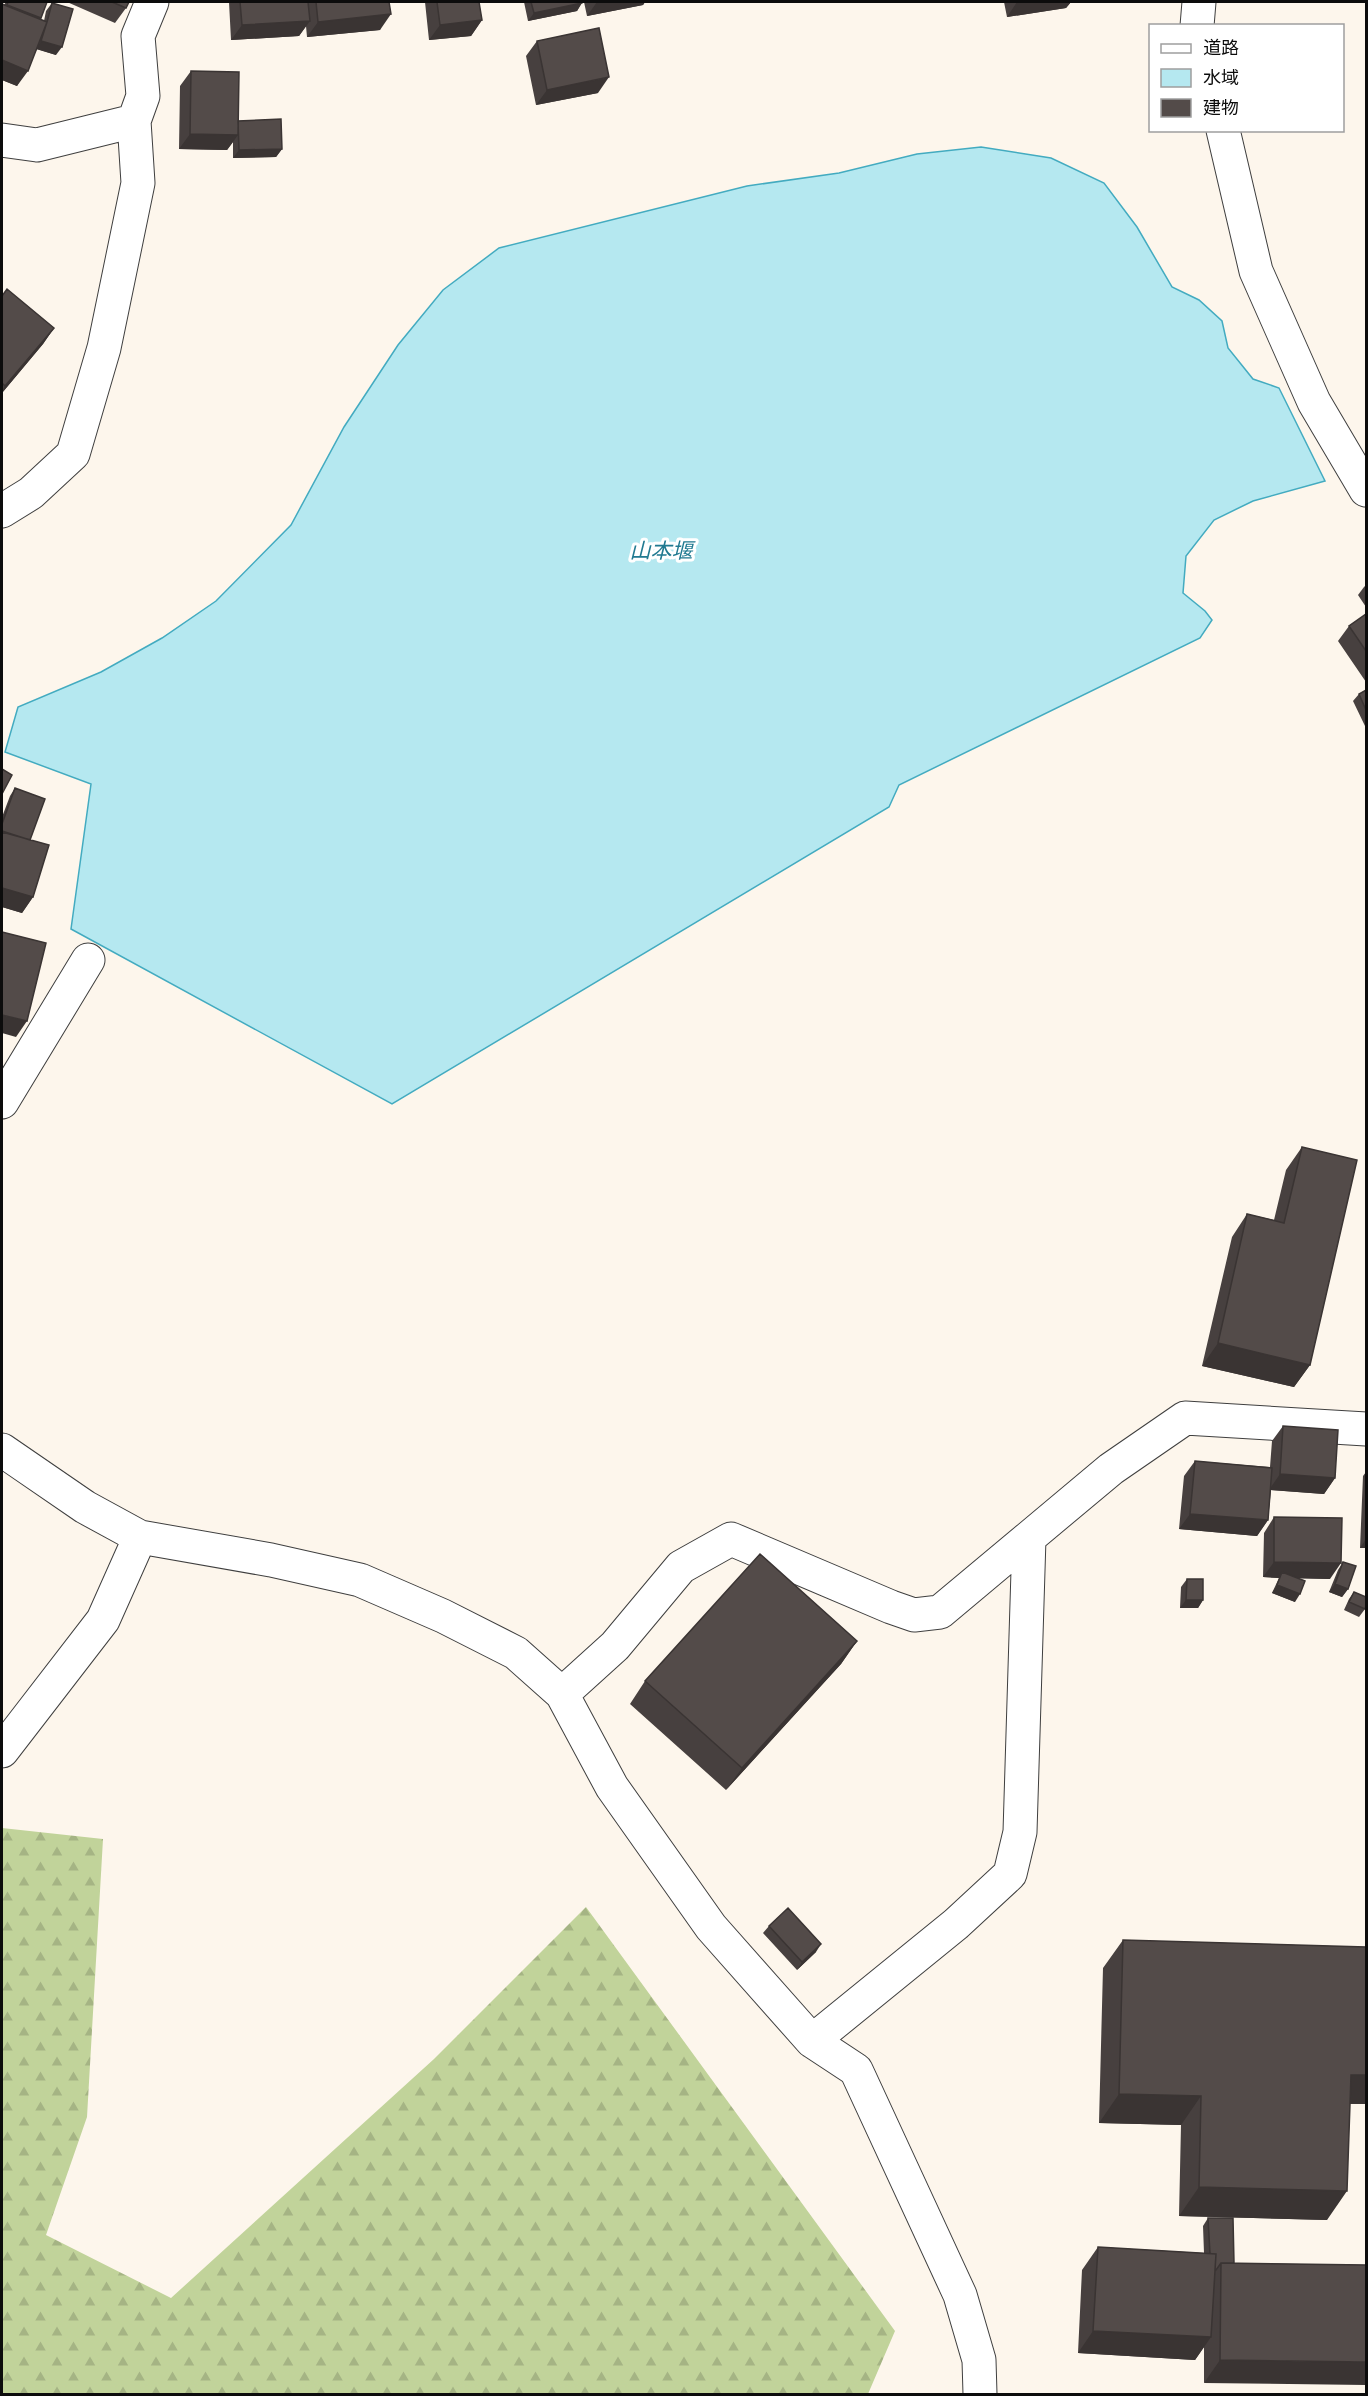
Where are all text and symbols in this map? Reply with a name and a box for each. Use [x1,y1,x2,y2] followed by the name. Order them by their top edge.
[1149,24,1344,132] legend
[1203,35,1239,62] text: 道路
[1203,65,1239,92] text: 水域
[1203,95,1239,122] text: 建物
[630,536,696,568] water label: 山本堰

